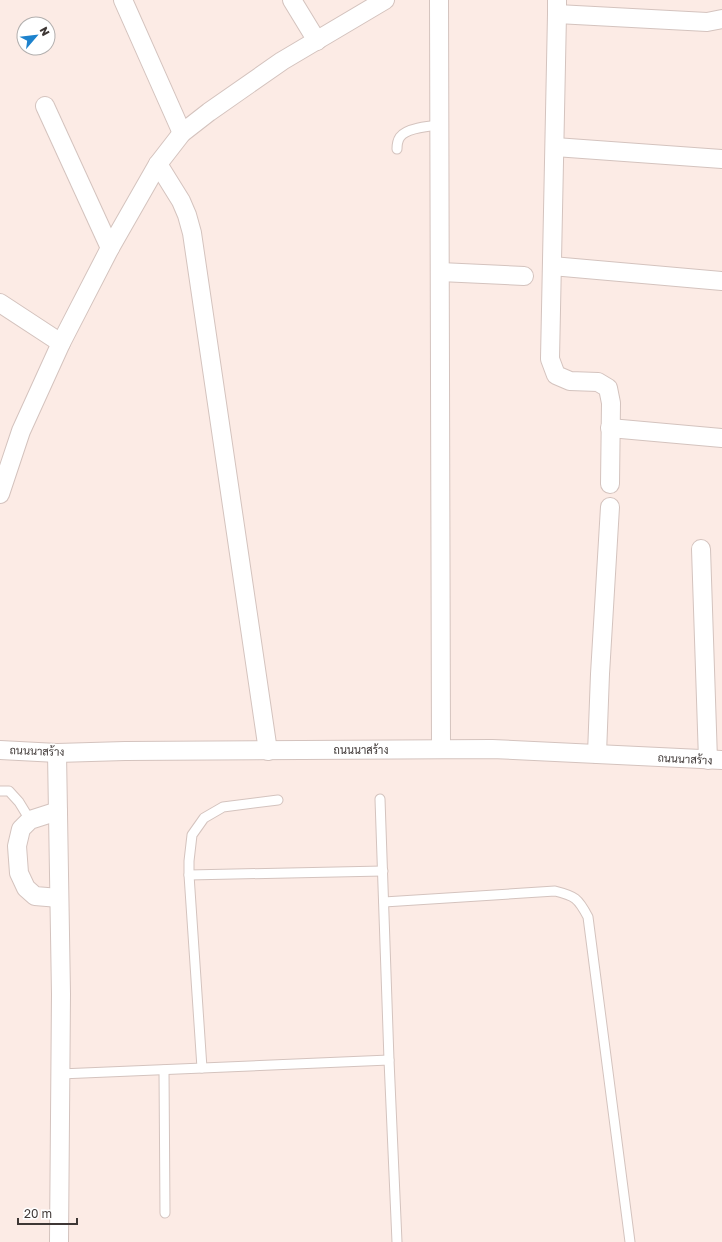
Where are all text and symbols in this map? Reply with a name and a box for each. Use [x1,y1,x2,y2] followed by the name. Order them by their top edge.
[16,16,56,56] north arrow
[38,24,53,38] text: N
[9,743,65,758] street label: ถนนนาสร้าง
[334,743,388,756] street label: ถนนนาสร้าง
[657,751,713,766] street label: ถนนนาสร้าง
[18,1200,77,1226] scale bar
[24,1206,52,1221] text: 20 m

